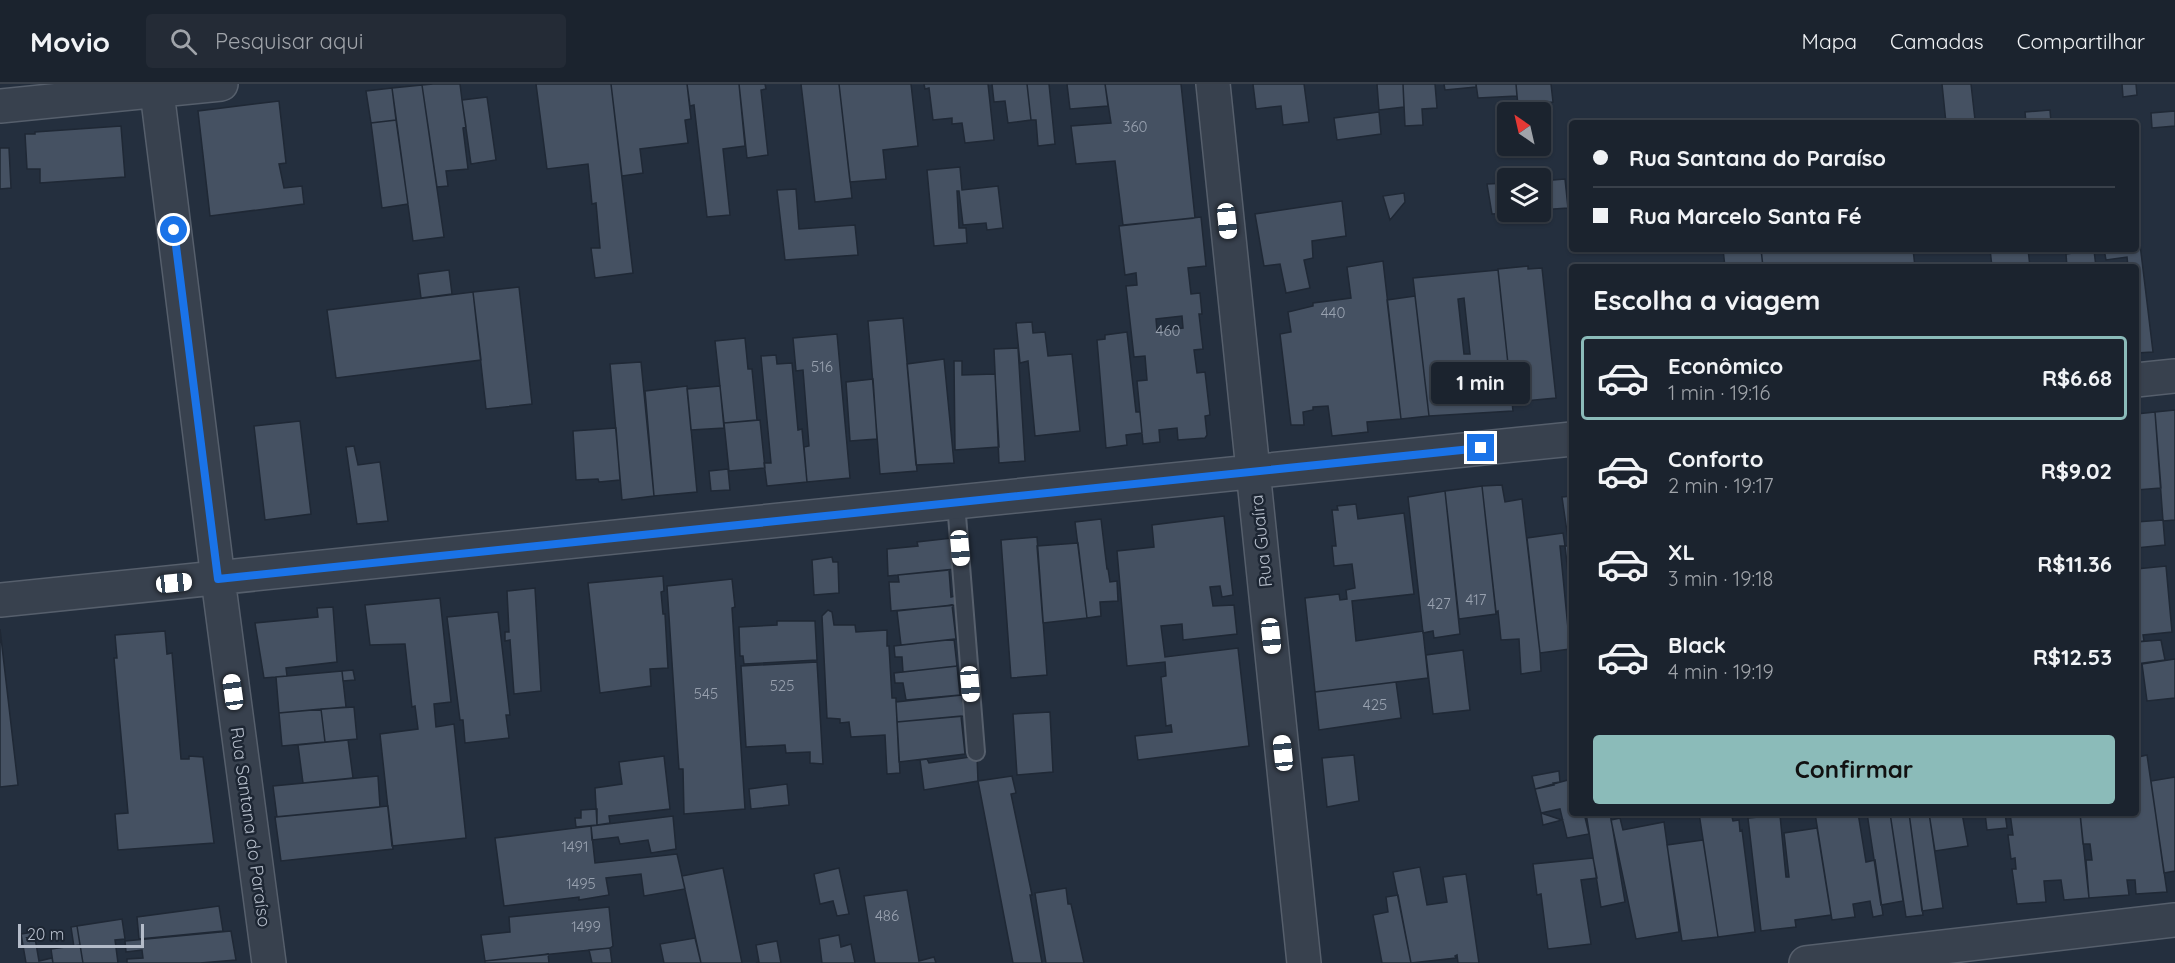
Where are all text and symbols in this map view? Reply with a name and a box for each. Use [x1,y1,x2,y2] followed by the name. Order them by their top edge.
[146,14,566,68] search box
[30,24,110,59] text: Movio
[167,25,200,58] icon: search
[215,27,363,55] text: Pesquisar aqui
[1802,28,1857,54] text: Mapa
[1890,28,1984,54] text: Camadas
[2017,28,2145,54] text: Compartilhar
[1497,102,1551,156] north arrow
[1497,102,1551,222] map controls
[1123,117,1148,136] house number: 360
[1629,144,1886,172] text: Rua Santana do Paraíso
[1497,168,1551,222] button: layers
[1216,202,1238,240] car
[1629,202,1862,230] text: Rua Marcelo Santa Fé
[160,216,187,243] route start
[1593,283,1821,317] text: Escolha a viagem
[1321,303,1345,322] house number: 440
[1156,321,1181,340] house number: 460
[1596,351,1650,405] icon: car
[1668,352,1783,380] text: Econômico
[811,357,833,376] house number: 516
[1432,361,1530,403] callout: 1 min
[2042,364,2112,392] text: R$6.68
[1456,370,1505,395] text: 1 min
[1668,380,1770,405] text: 1 min · 19:16
[1467,434,1494,461] route end
[1596,444,1650,498] icon: car
[1668,445,1763,473] text: Conforto
[2041,457,2112,485] text: R$9.02
[1668,473,1773,498] text: 2 min · 19:17
[1245,494,1277,588] street label: Rua Guaíra
[949,529,971,567] car
[1596,537,1650,591] icon: car
[1668,538,1695,566] text: XL
[2037,550,2112,578] text: R$11.36
[1668,566,1773,591] text: 3 min · 19:18
[155,572,193,594] car
[1465,590,1487,609] house number: 417
[1427,594,1451,613] house number: 427
[1260,617,1282,655] car
[1596,630,1650,684] icon: car
[1668,631,1726,659] text: Black
[2033,643,2112,671] text: R$12.53
[1668,659,1774,684] text: 4 min · 19:19
[959,665,981,703] car
[222,673,244,711] car
[770,676,794,695] house number: 525
[694,684,718,703] house number: 545
[1363,695,1387,714] house number: 425
[226,726,276,928] street label: Rua Santana do Paraíso
[1272,734,1294,772] car
[1593,735,2115,804] button: Confirmar
[562,837,588,856] house number: 1491
[566,874,596,893] house number: 1495
[875,906,899,925] house number: 486
[571,917,601,936] house number: 1499
[18,921,144,948] scale bar
[27,924,64,944] text: 20 m

